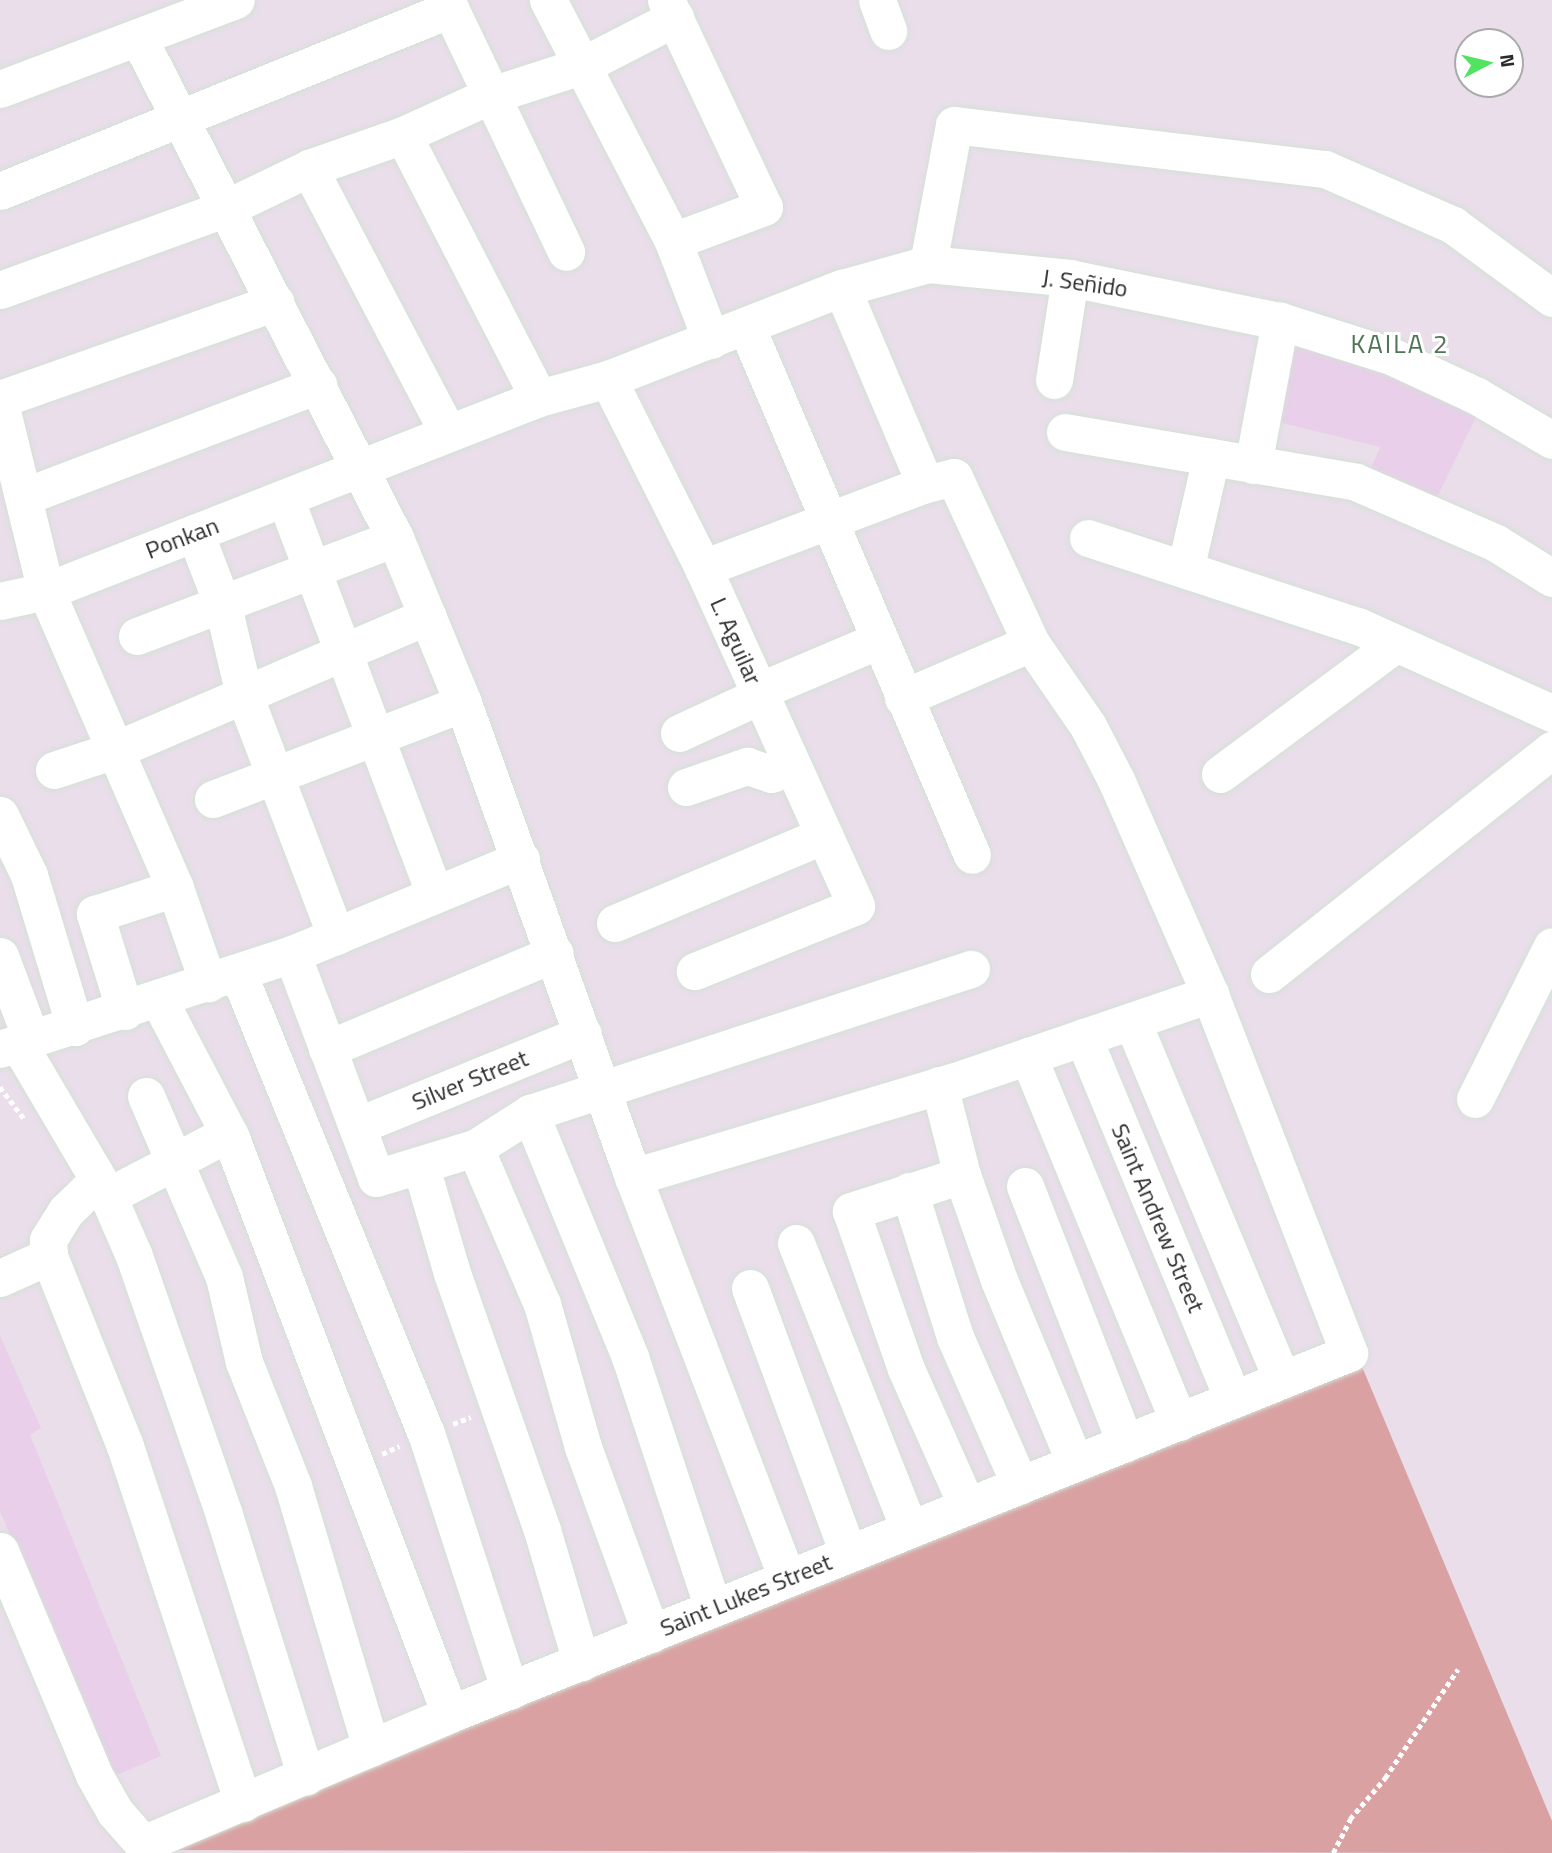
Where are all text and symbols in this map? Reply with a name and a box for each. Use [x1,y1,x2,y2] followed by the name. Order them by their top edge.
[1454,28,1524,98] north arrow
[1493,52,1524,69] text: N
[1040,263,1130,303] street label: J. Señido
[1351,328,1449,360] district label: KAILA 2
[141,511,223,565] street label: Ponkan
[704,593,768,689] street label: L. Aguilar
[408,1044,532,1116] street label: Silver Street
[1105,1119,1211,1317] street label: Saint Andrew Street
[656,1547,836,1643] street label: Saint Lukes Street

